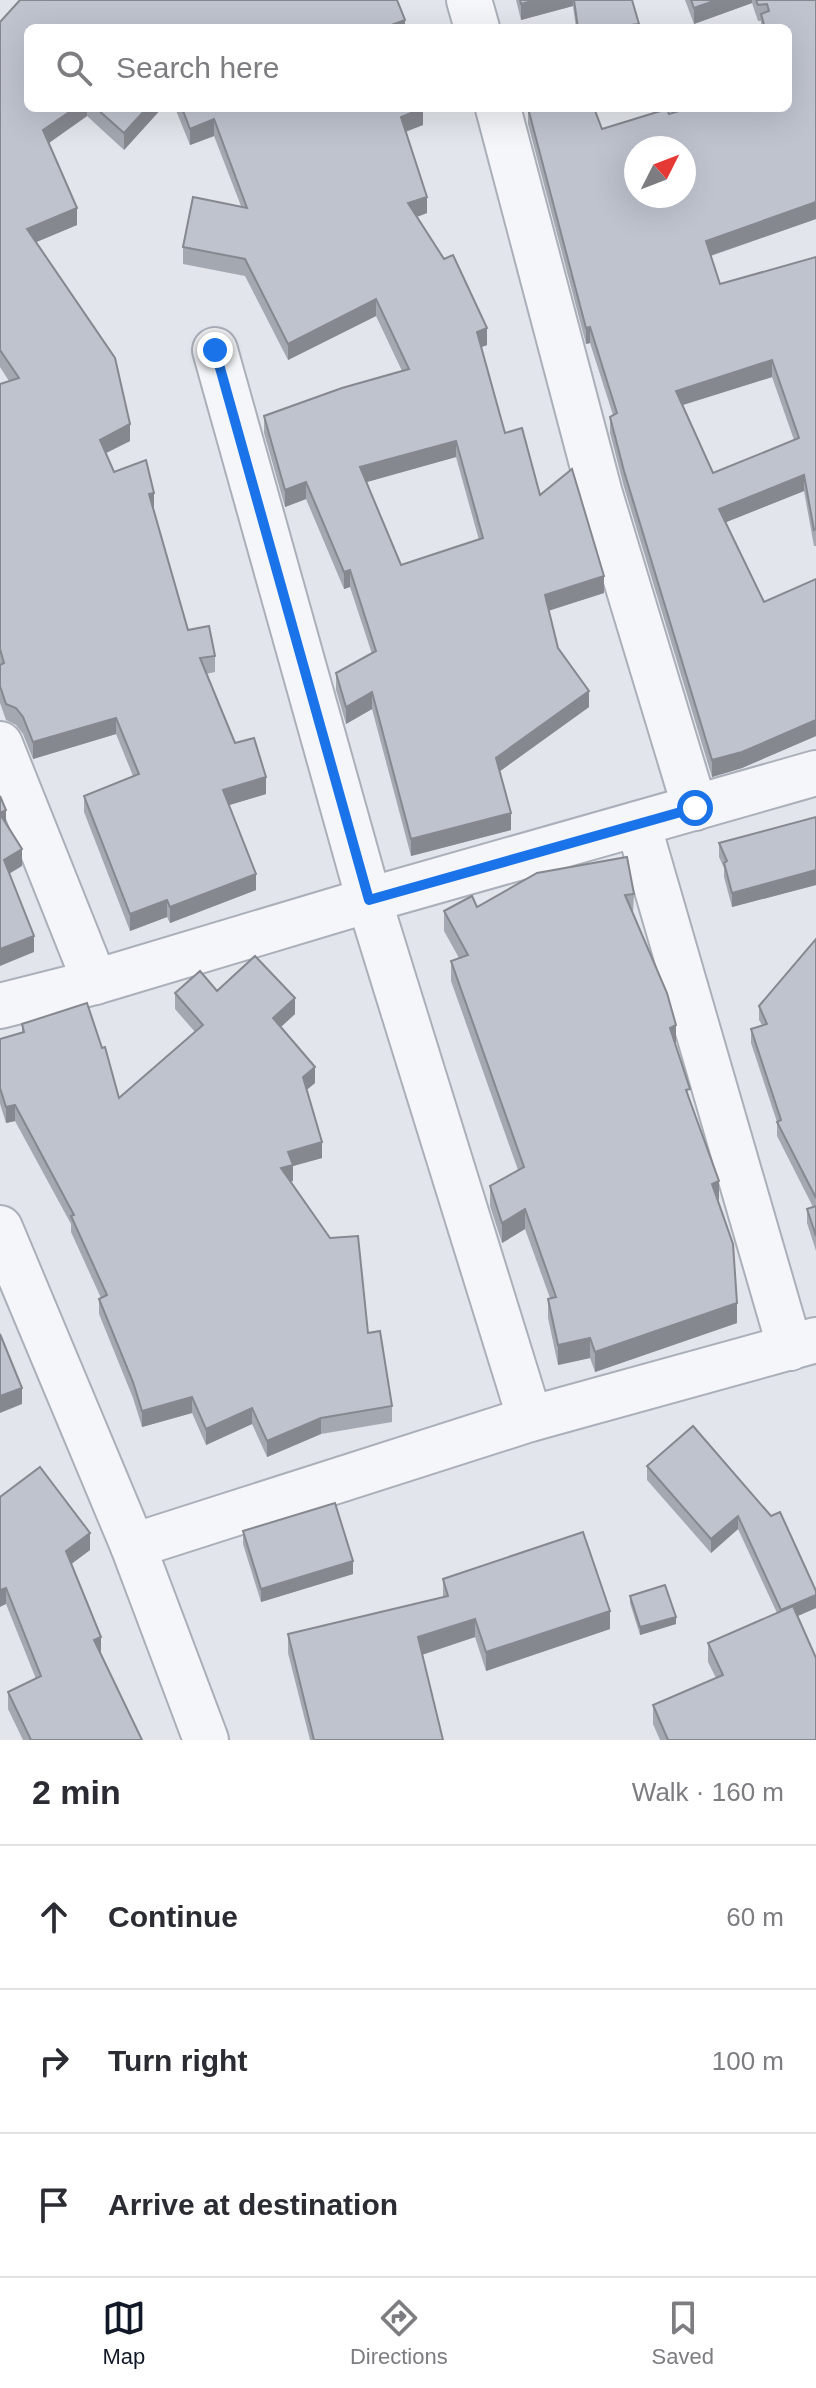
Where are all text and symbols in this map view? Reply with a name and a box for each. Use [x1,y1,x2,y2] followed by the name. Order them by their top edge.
[24,24,792,112] search box
[52,46,96,90] icon: search
[116,51,279,84] text: Search here
[624,136,696,208] north arrow
[197,332,233,368] route end
[677,790,713,826] route start
[32,1773,121,1811] text: 2 min
[632,1777,784,1807] text: Walk · 160 m
[32,1895,76,1939] icon: ahead
[108,1900,238,1933] text: Continue
[726,1902,784,1932] text: 60 m
[32,2039,76,2083] icon: right
[108,2044,247,2077] text: Turn right
[712,2046,784,2076] text: 100 m
[32,2183,76,2227] icon: arrive
[108,2188,398,2221] text: Arrive at destination
[102,2296,146,2370] tab: Map
[350,2296,448,2370] tab: Directions
[652,2296,714,2370] tab: Saved

